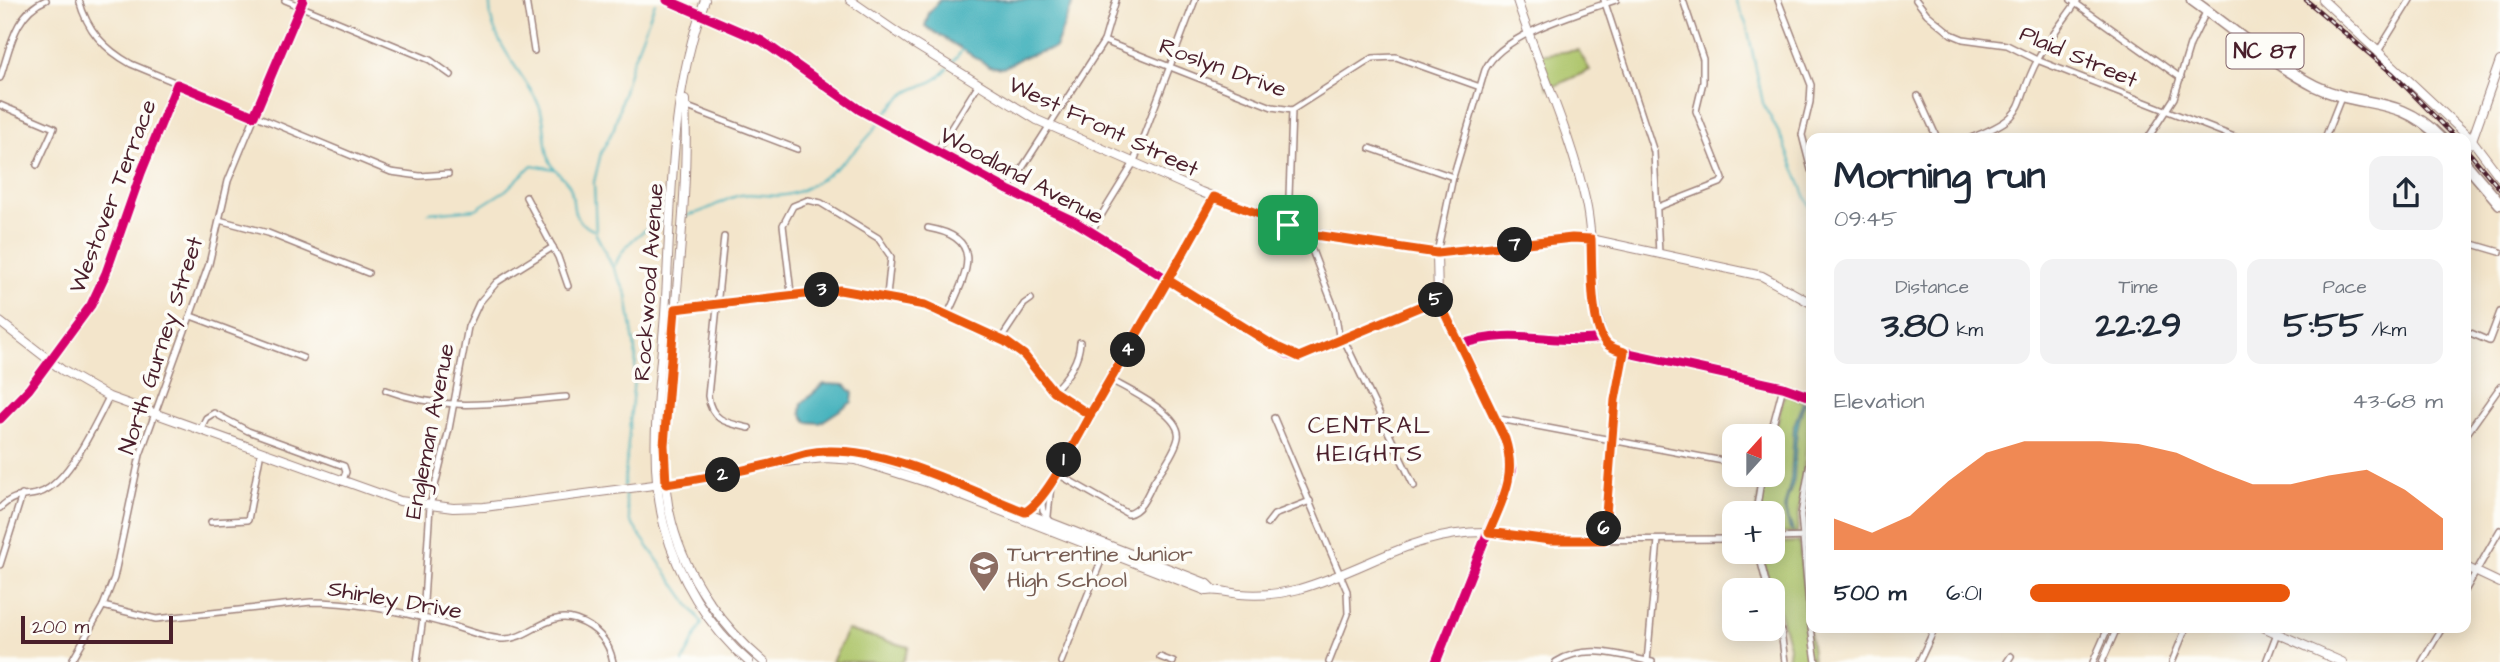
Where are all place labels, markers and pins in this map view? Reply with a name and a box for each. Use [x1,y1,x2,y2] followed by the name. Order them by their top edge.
[1258,195,1318,255] pin
[1498,228,1532,262] pin: 7
[804,272,840,308] pin: 3
[1418,282,1454,318] pin: 5
[1110,332,1146,368] pin: 4
[1046,442,1082,477] pin: 1
[706,458,740,492] pin: 2
[1586,512,1622,546] pin: 6
[1007,538,1193,597] place label: Turrentine Junior High School
[967,549,1001,593] school or university icon: Turrentine Junior High School

